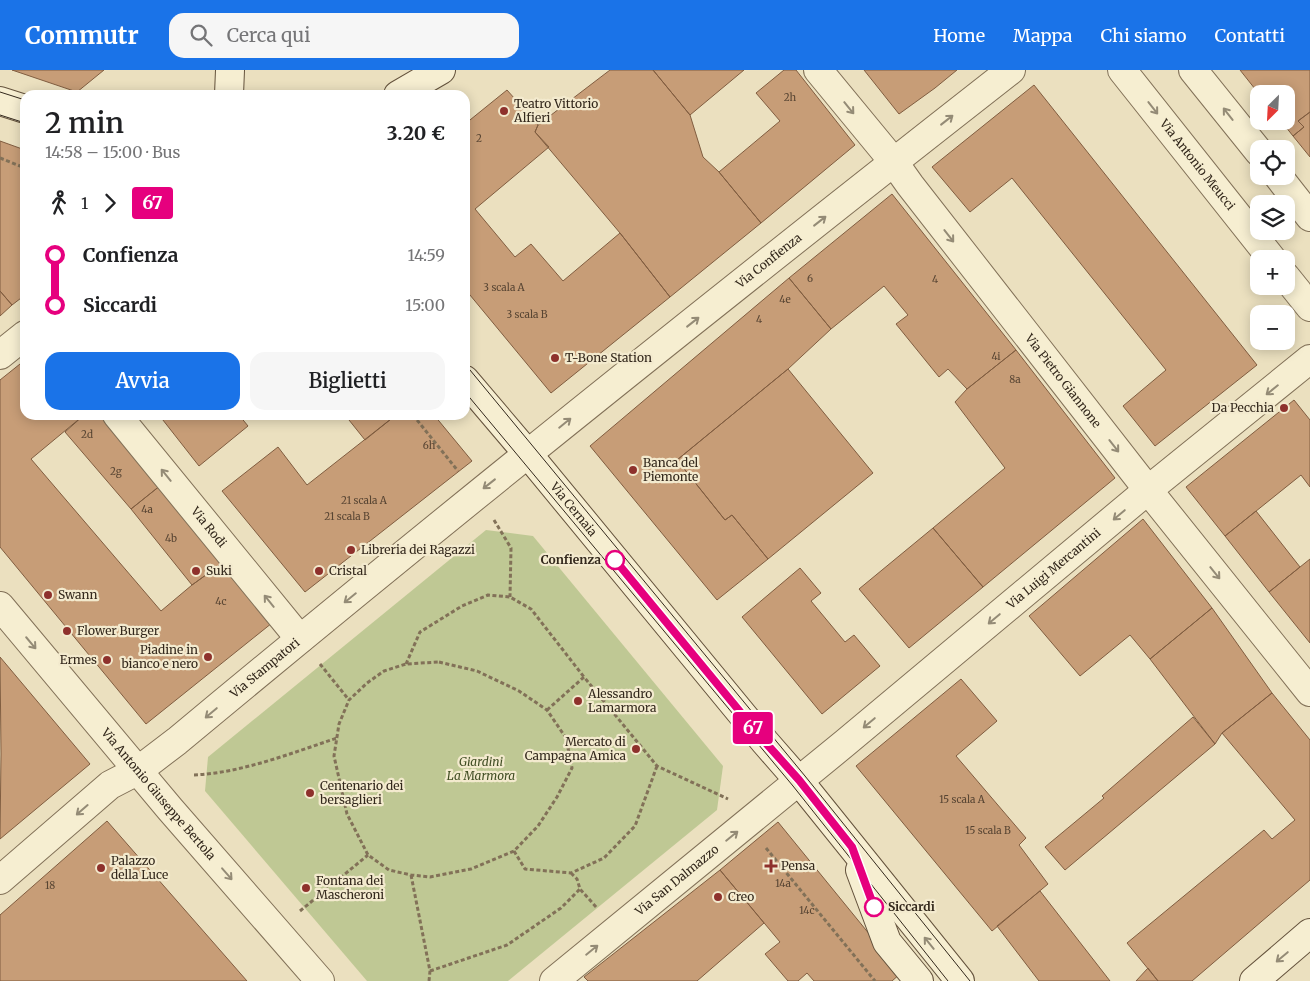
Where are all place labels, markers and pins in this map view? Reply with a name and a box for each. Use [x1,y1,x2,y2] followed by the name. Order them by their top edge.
[513,96,598,125] place label: Teatro Vittorio Alfieri
[498,105,510,117] marker: Teatro Vittorio Alfieri
[565,350,652,365] place label: T-Bone Station
[549,352,561,364] marker: T-Bone Station
[1212,400,1275,415] place label: Da Pecchia
[1278,402,1290,414] marker: Da Pecchia
[643,455,699,484] place label: Banca del Piemonte
[627,464,639,476] marker: Banca del Piemonte
[361,542,475,557] place label: Libreria dei Ragazzi
[345,544,357,556] marker: Libreria dei Ragazzi
[605,550,625,570] marker: Confienza
[541,552,601,567] place label: Confienza
[206,563,232,578] place label: Suki
[329,563,367,578] place label: Cristal
[190,565,202,577] marker: Suki
[313,565,325,577] marker: Cristal
[58,587,97,602] place label: Swann
[42,589,54,601] marker: Swann
[77,623,160,638] place label: Flower Burger
[61,625,73,637] marker: Flower Burger
[120,642,198,671] place label: Piadine in bianco e nero
[202,651,214,663] marker: Piadine in bianco e nero
[60,652,97,667] place label: Ermes
[101,654,113,666] marker: Ermes
[587,686,657,715] place label: Alessandro Lamarmora
[572,695,584,707] marker: Alessandro Lamarmora
[525,734,627,763] place label: Mercato di Campagna Amica
[630,743,642,755] marker: Mercato di Campagna Amica
[319,778,403,807] place label: Centenario dei bersaglieri
[304,787,316,799] marker: Centenario dei bersaglieri
[111,853,168,882] place label: Palazzo della Luce
[781,858,816,873] place label: Pensa
[765,860,777,872] marker: Pensa
[95,862,107,874] marker: Palazzo della Luce
[316,873,384,902] place label: Fontana dei Mascheroni
[300,882,312,894] marker: Fontana dei Mascheroni
[728,889,754,904] place label: Creo
[712,891,724,903] marker: Creo
[864,897,884,917] marker: Siccardi
[888,899,935,914] place label: Siccardi

